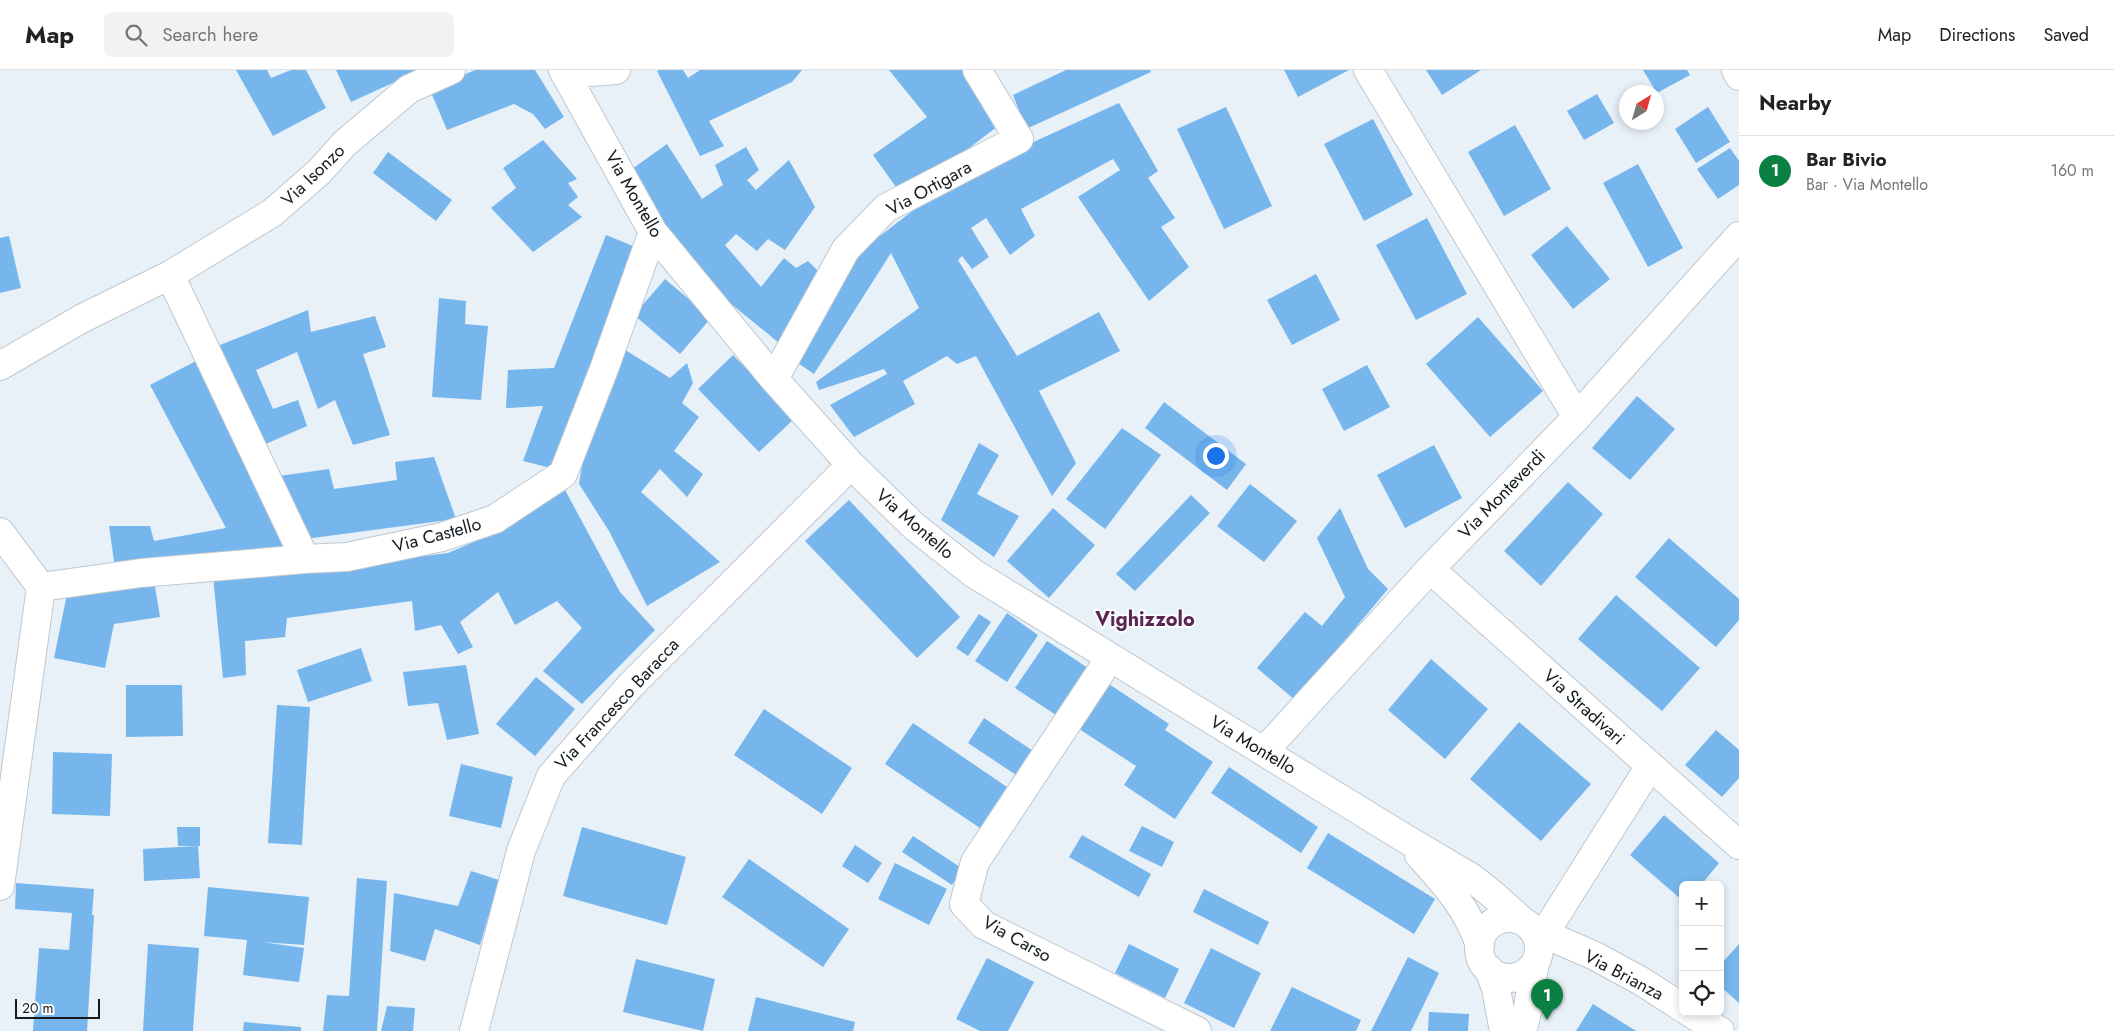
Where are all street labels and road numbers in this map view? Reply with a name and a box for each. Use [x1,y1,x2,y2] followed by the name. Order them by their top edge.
[275,138,351,212] street label: Via Isonzo
[599,146,669,242] street label: Via Montello
[882,154,976,222] street label: Via Ortigara
[1452,443,1552,545] street label: Via Monteverdi
[870,483,960,565] street label: Via Montello
[390,511,484,559] street label: Via Castello
[549,632,685,776] street label: Via Francesco Baracca
[1537,663,1631,751] street label: Via Stradivari
[1205,709,1301,781] street label: Via Montello
[978,909,1056,969] street label: Via Carso
[1580,943,1668,1007] street label: Via Brianza

